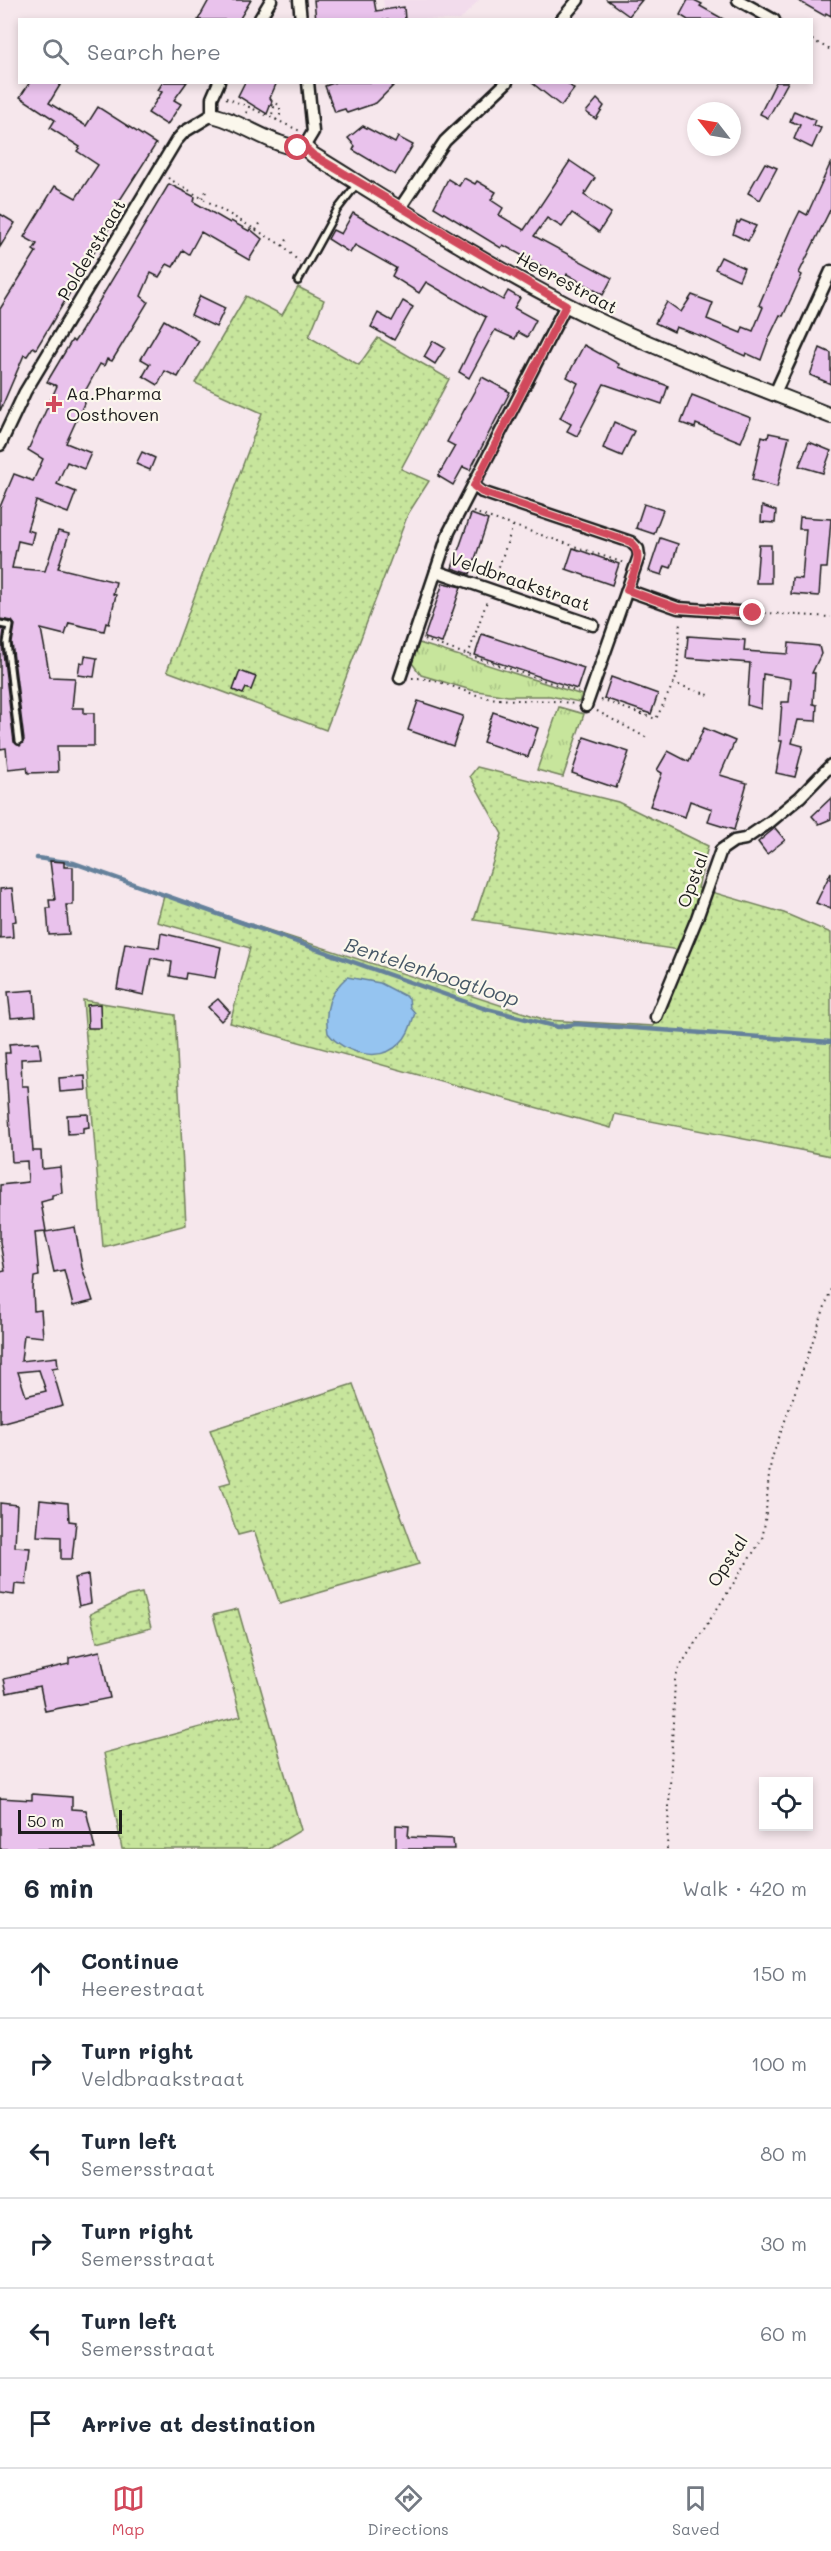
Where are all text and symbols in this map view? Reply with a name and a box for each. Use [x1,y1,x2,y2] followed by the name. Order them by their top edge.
[18,18,813,84] search box
[39,35,72,68] icon: search
[87,37,221,66] text: Search here
[687,102,741,156] north arrow
[284,134,310,160] route start
[52,195,131,304] street label: Polderstraat
[513,245,622,319] street label: Heerestraat
[66,381,162,426] place label: Aa.Pharma Oosthoven
[47,397,61,411] marker: Aa.Pharma Oosthoven
[447,546,594,616] street label: Veldbraakstraat
[739,599,765,625] route end
[671,848,713,911] street label: Opstal
[342,931,523,1012] water label: Bentelenhoogtloop
[701,1530,753,1591] street label: Opstal
[759,1777,813,1831] map controls
[759,1777,813,1831] button: locate
[18,1807,122,1834] scale bar
[27,1810,64,1831] text: 50 m
[24,1871,93,1905] text: 6 min
[682,1875,807,1901] text: Walk · 420 m
[81,1946,179,1975] text: Continue
[24,1957,57,1990] icon: ahead
[752,1960,807,1986] text: 150 m
[81,1975,205,2001] text: Heerestraat
[81,2036,193,2065] text: Turn right
[24,2047,57,2080] icon: right
[751,2050,807,2076] text: 100 m
[81,2065,245,2091] text: Veldbraakstraat
[81,2126,177,2155] text: Turn left
[24,2137,57,2170] icon: left
[760,2140,807,2166] text: 80 m
[81,2155,215,2181] text: Semersstraat
[81,2216,193,2245] text: Turn right
[24,2227,57,2260] icon: right
[761,2230,807,2256] text: 30 m
[81,2245,215,2271] text: Semersstraat
[81,2306,177,2335] text: Turn left
[24,2317,57,2350] icon: left
[760,2320,807,2346] text: 60 m
[81,2335,215,2361] text: Semersstraat
[24,2407,57,2440] icon: arrive
[81,2409,316,2438] text: Arrive at destination
[112,2482,145,2539] tab: Map
[368,2482,449,2539] tab: Directions
[672,2482,719,2539] tab: Saved

